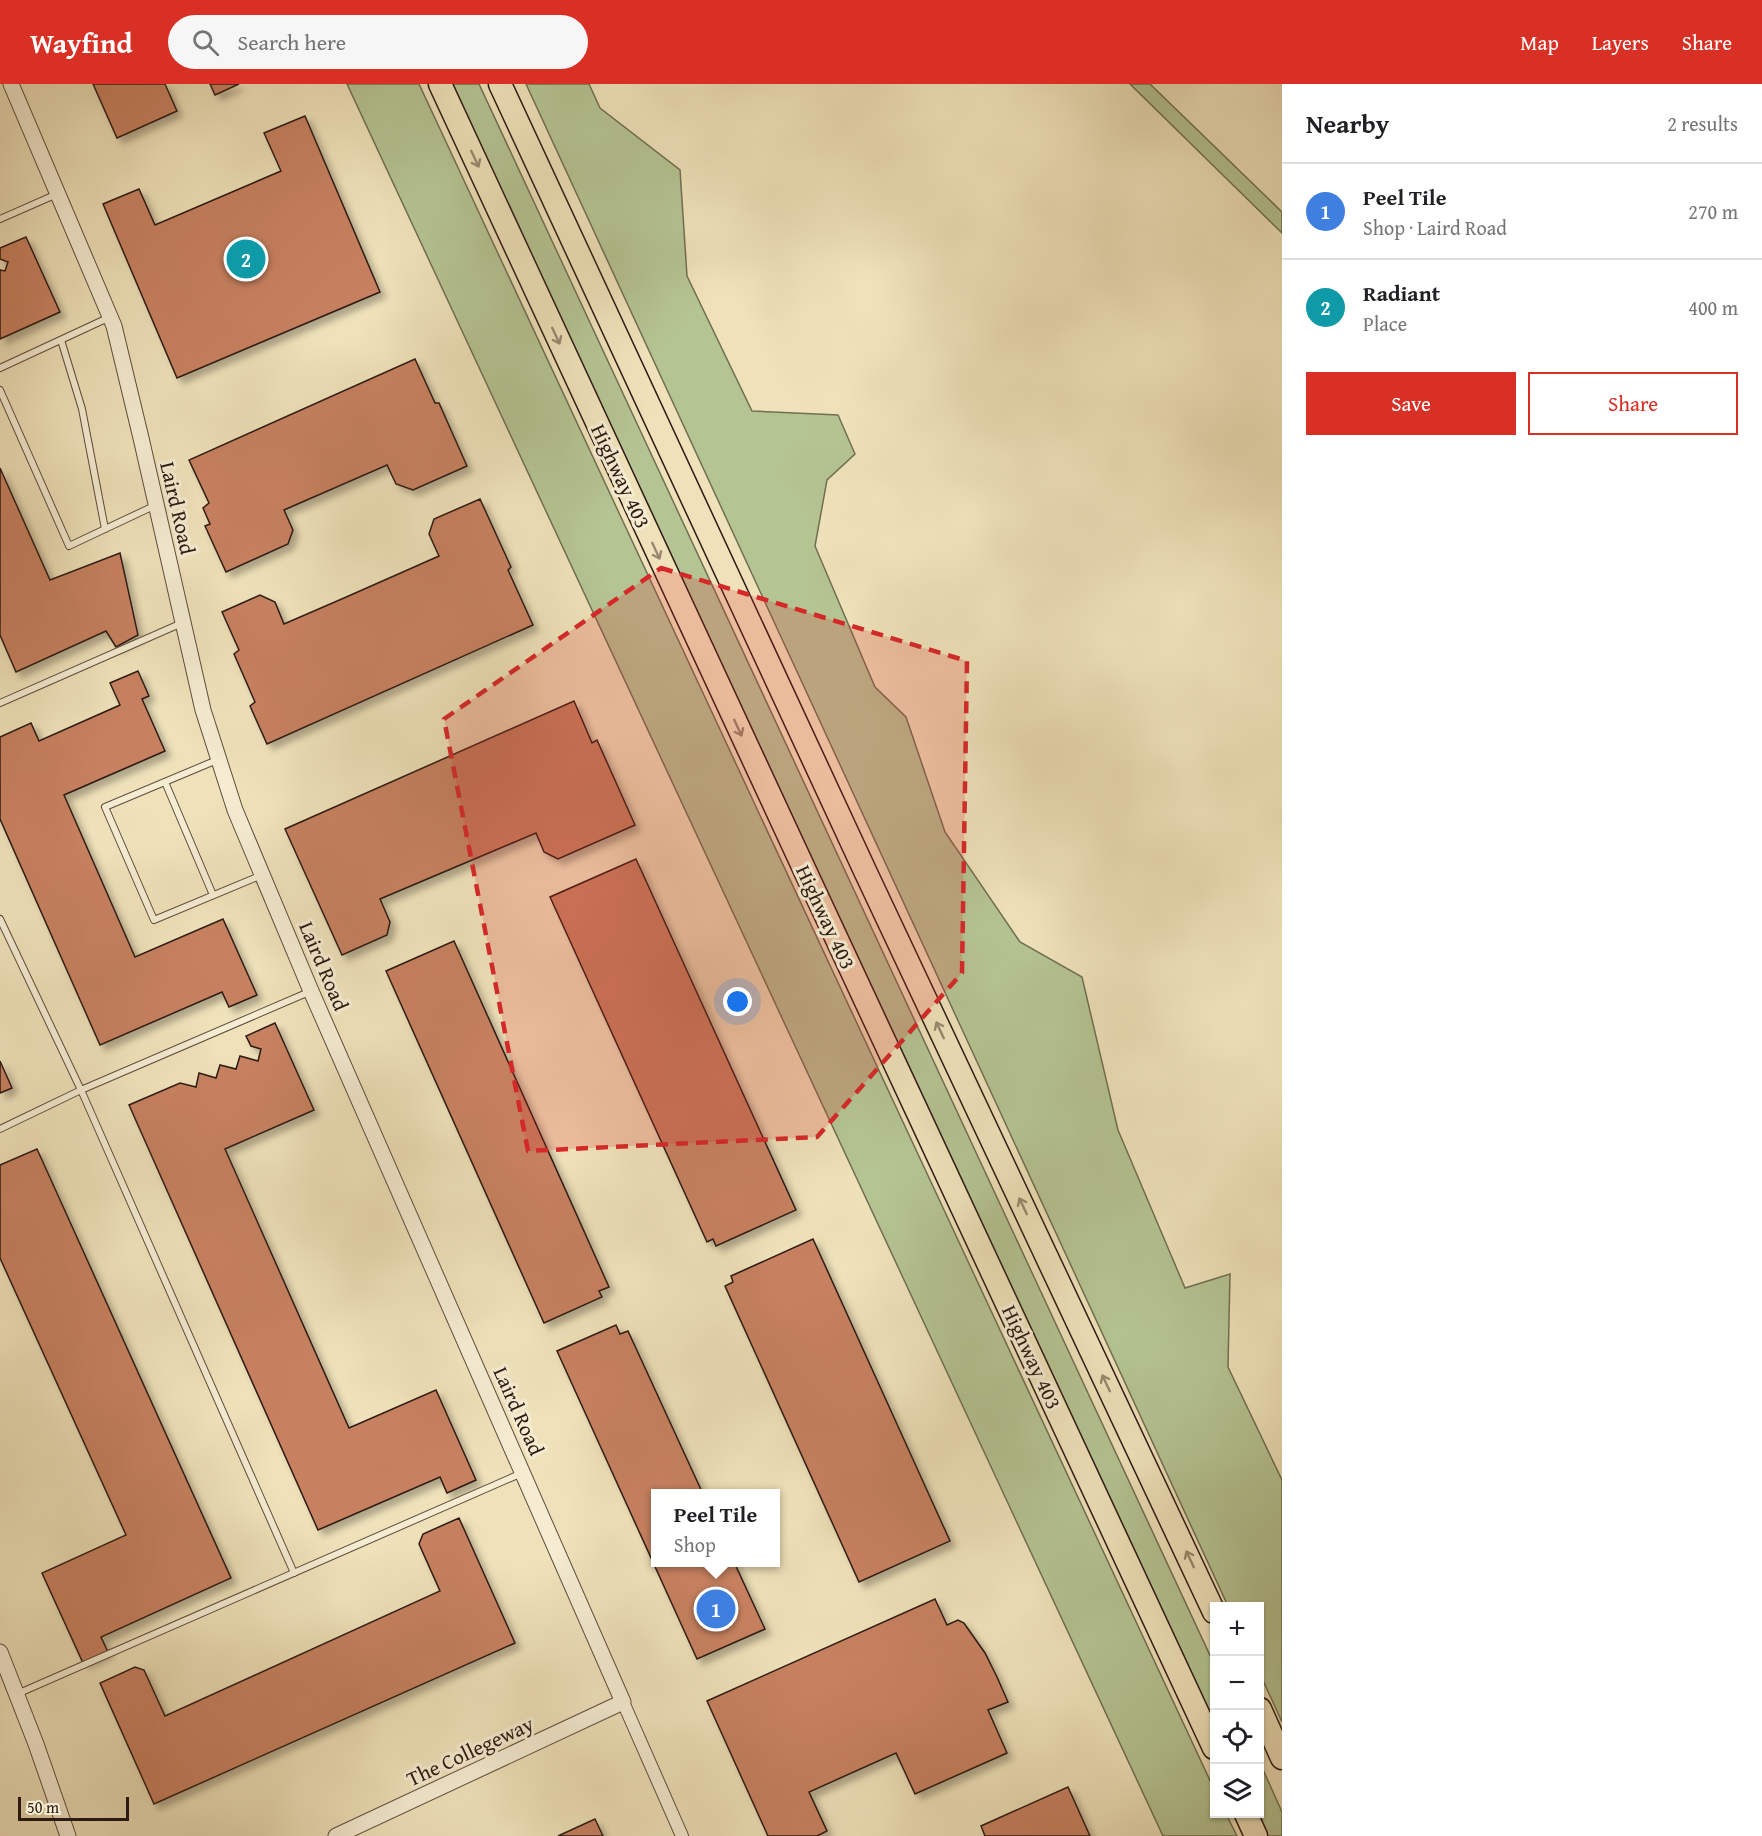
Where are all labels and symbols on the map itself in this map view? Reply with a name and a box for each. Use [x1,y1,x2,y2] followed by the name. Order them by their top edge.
[469,149,481,167] one-way arrow
[226,236,266,282] pin: 2
[551,326,563,344] one-way arrow
[583,419,659,533] street label: Highway 403
[152,459,204,558] street label: Laird Road
[650,541,662,559] one-way arrow
[733,718,744,736] one-way arrow
[788,860,864,974] street label: Highway 403
[291,917,357,1016] street label: Laird Road
[723,987,752,1016] your location
[934,1021,946,1039] one-way arrow
[1017,1198,1029,1216] one-way arrow
[994,1300,1070,1414] street label: Highway 403
[486,1362,553,1461] street label: Laird Road
[1100,1374,1112,1392] one-way arrow
[1183,1550,1195,1568] one-way arrow
[696,1586,736,1631] pin: 1
[401,1708,539,1794] street label: The Collegeway
[18,1794,129,1822] scale bar

